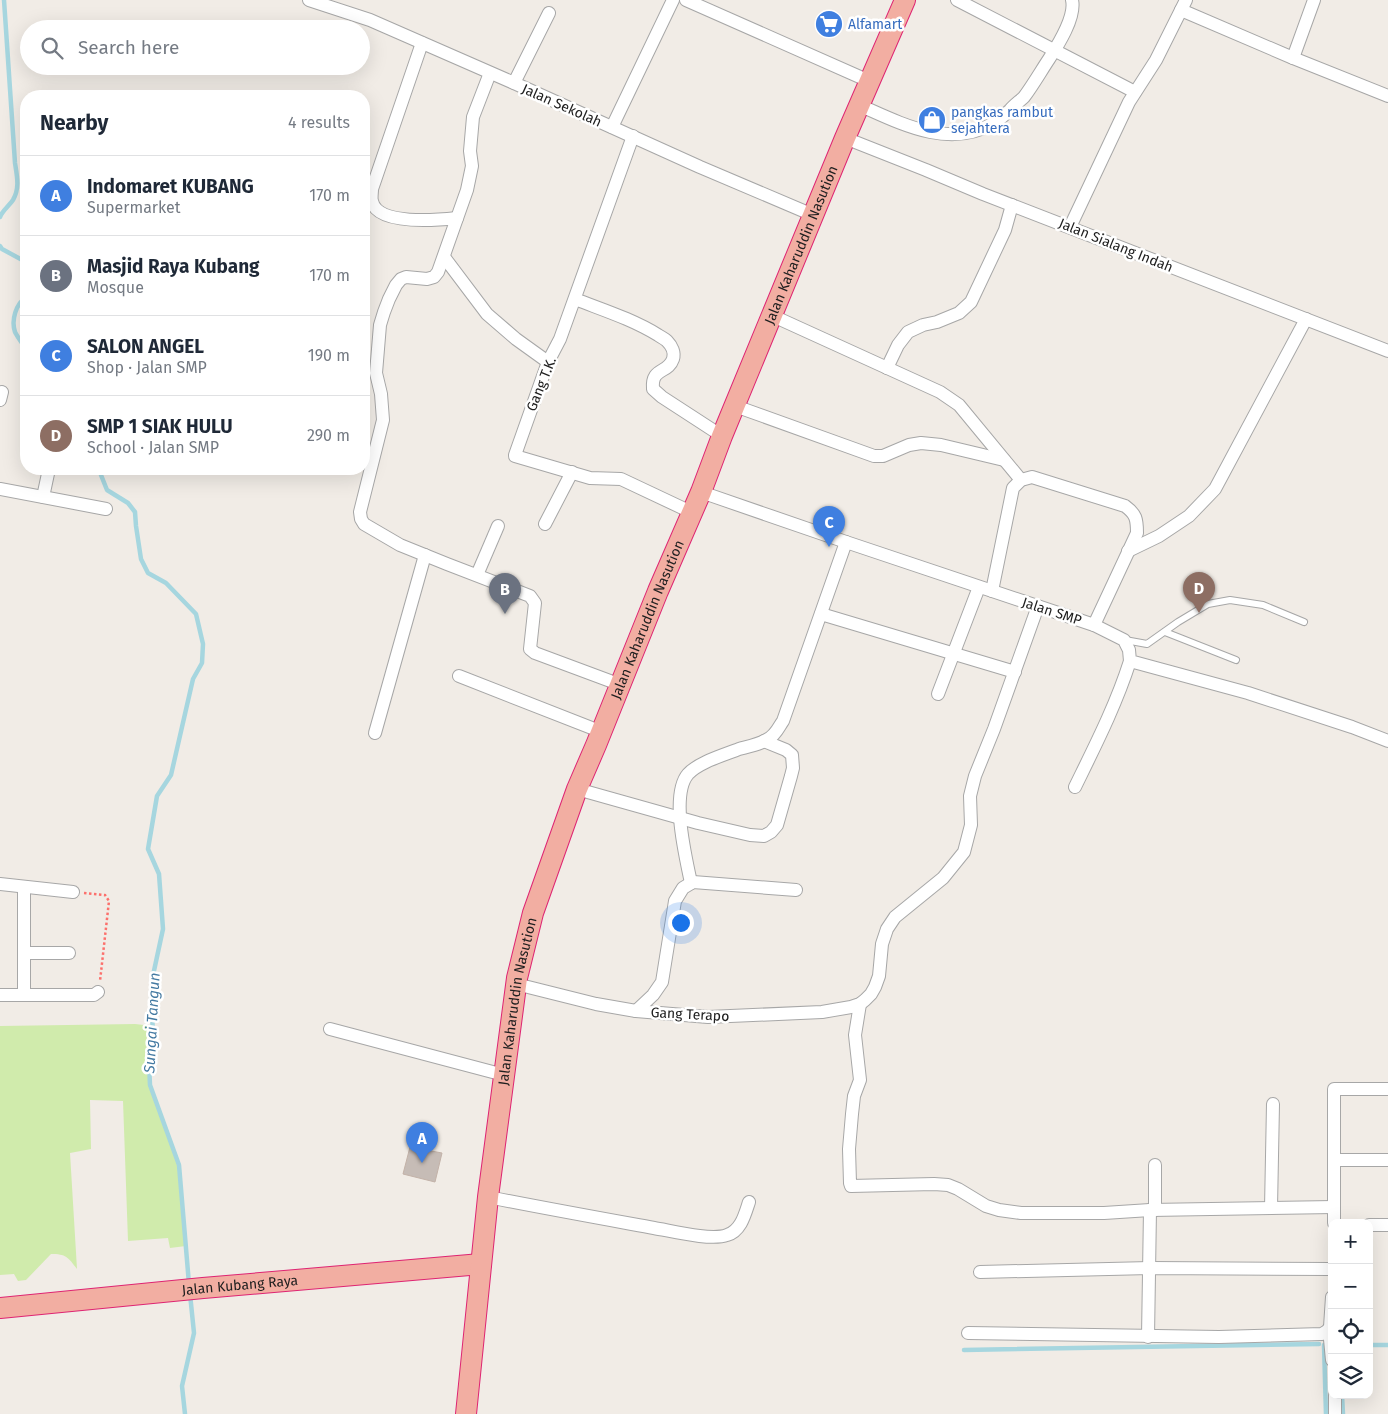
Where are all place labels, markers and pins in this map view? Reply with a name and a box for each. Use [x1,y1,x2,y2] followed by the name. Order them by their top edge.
[814,9,844,39] supermarket icon: Alfamart
[848,16,903,33] place label: Alfamart
[951,104,1054,137] place label: pangkas rambut sejahtera
[917,105,947,135] shop icon: pangkas rambut sejahtera
[813,506,845,547] pin: C
[1183,572,1215,613] pin: D
[489,573,521,614] pin: B
[406,1122,438,1163] pin: A

